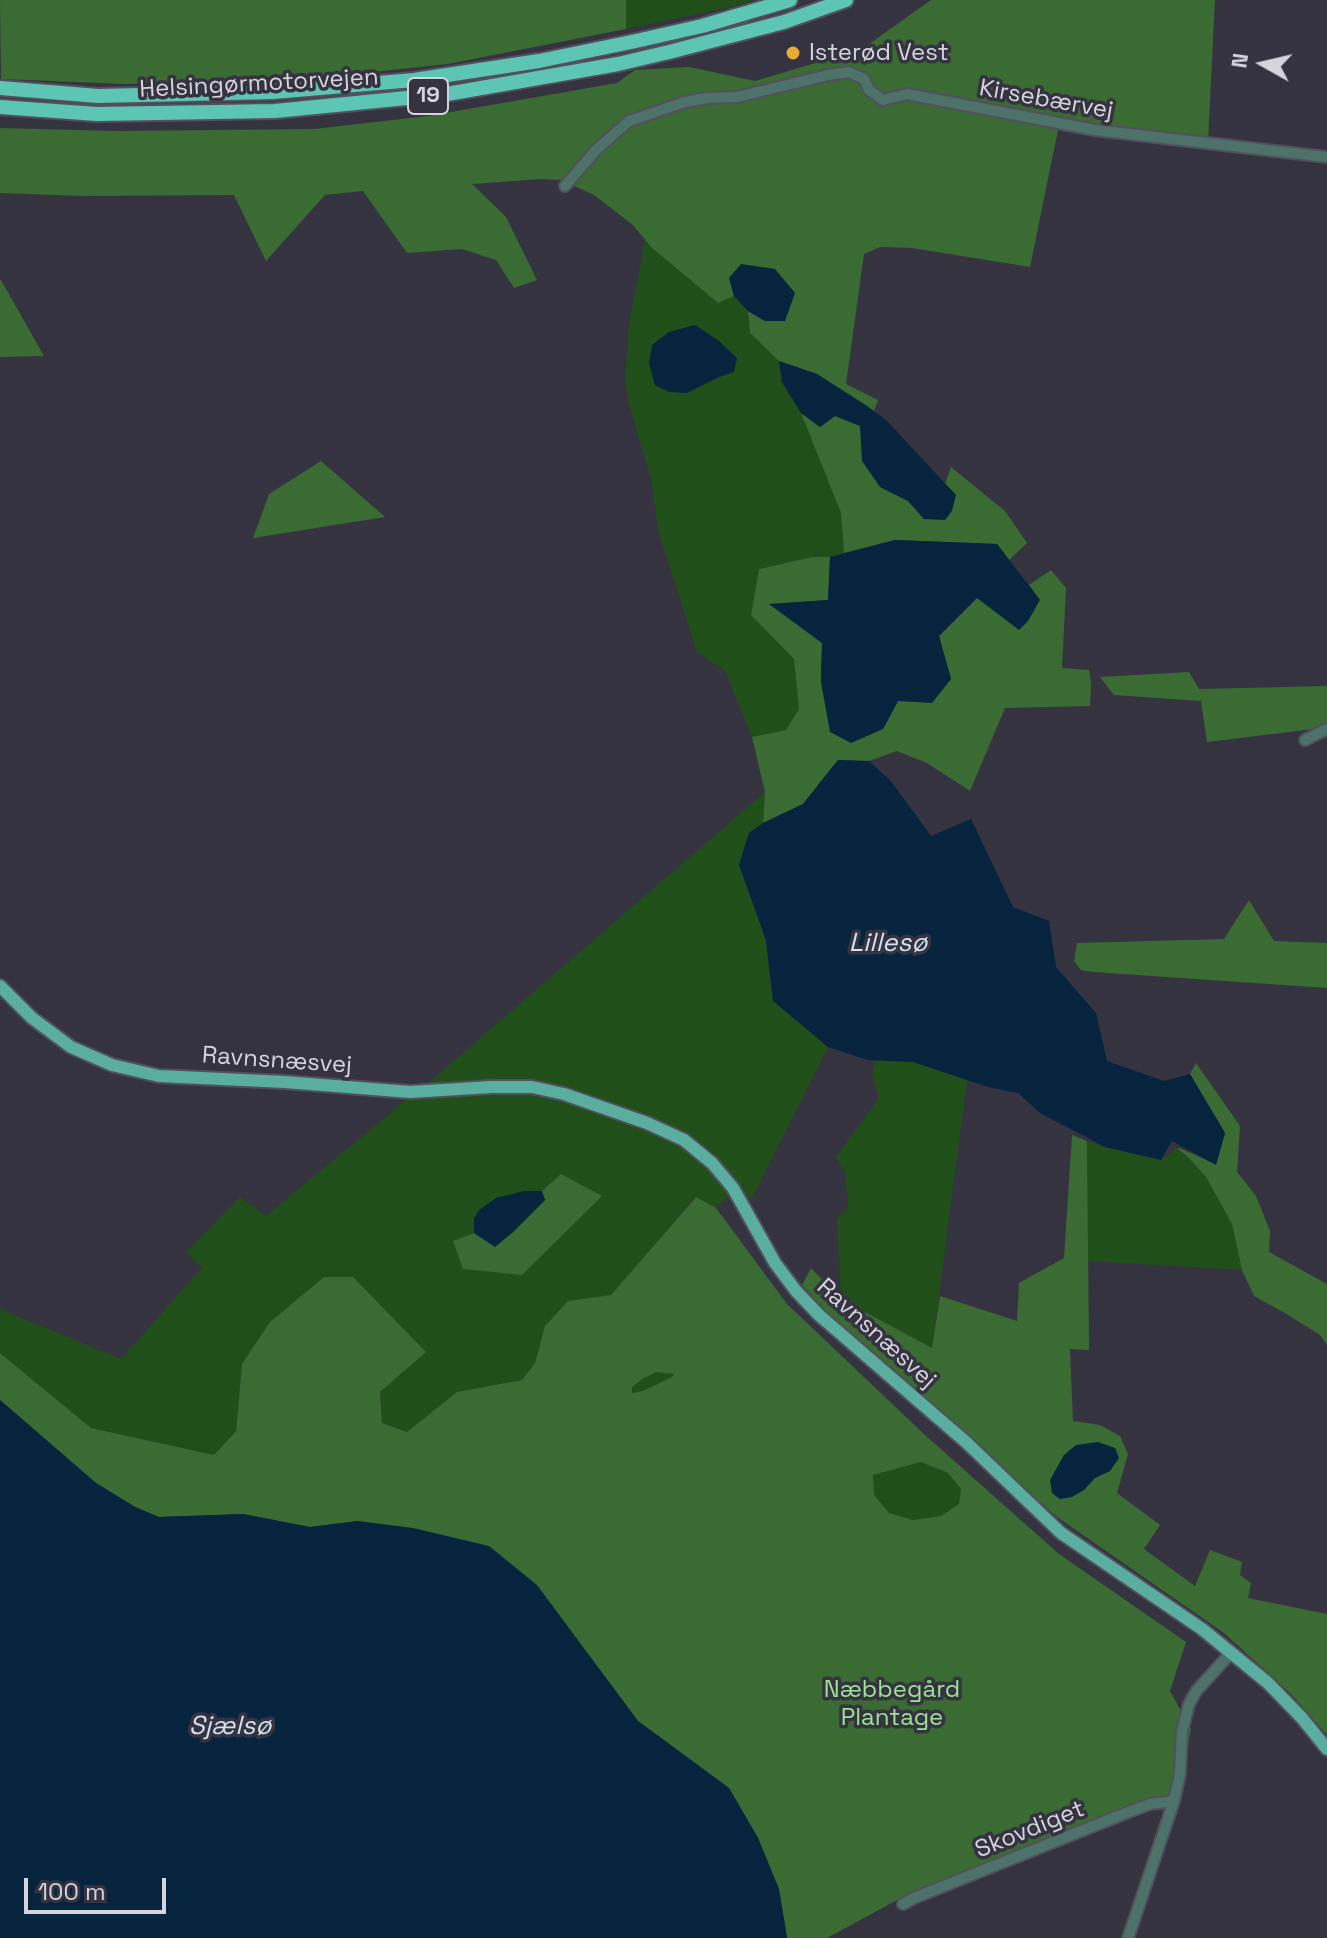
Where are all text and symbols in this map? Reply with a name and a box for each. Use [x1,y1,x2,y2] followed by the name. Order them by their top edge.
[1223,24,1303,104] north arrow
[809,39,949,67] place label: Isterød Vest
[784,44,802,62] marker: Isterød Vest
[1224,51,1254,70] text: N
[139,63,379,105] street label: Helsingørmotorvejen
[977,74,1115,126] street label: Kirsebærvej
[408,78,448,114] road number: 19
[849,928,927,960] water label: Lillesø
[201,1041,353,1081] street label: Ravnsnæsvej
[811,1273,941,1395] street label: Ravnsnæsvej
[824,1676,960,1732] park label: Næbbegård Plantage
[189,1711,271,1743] water label: Sjælsø
[971,1795,1089,1865] street label: Skovdiget
[28,1862,170,1912] scale bar
[38,1876,106,1907] text: 100 m

